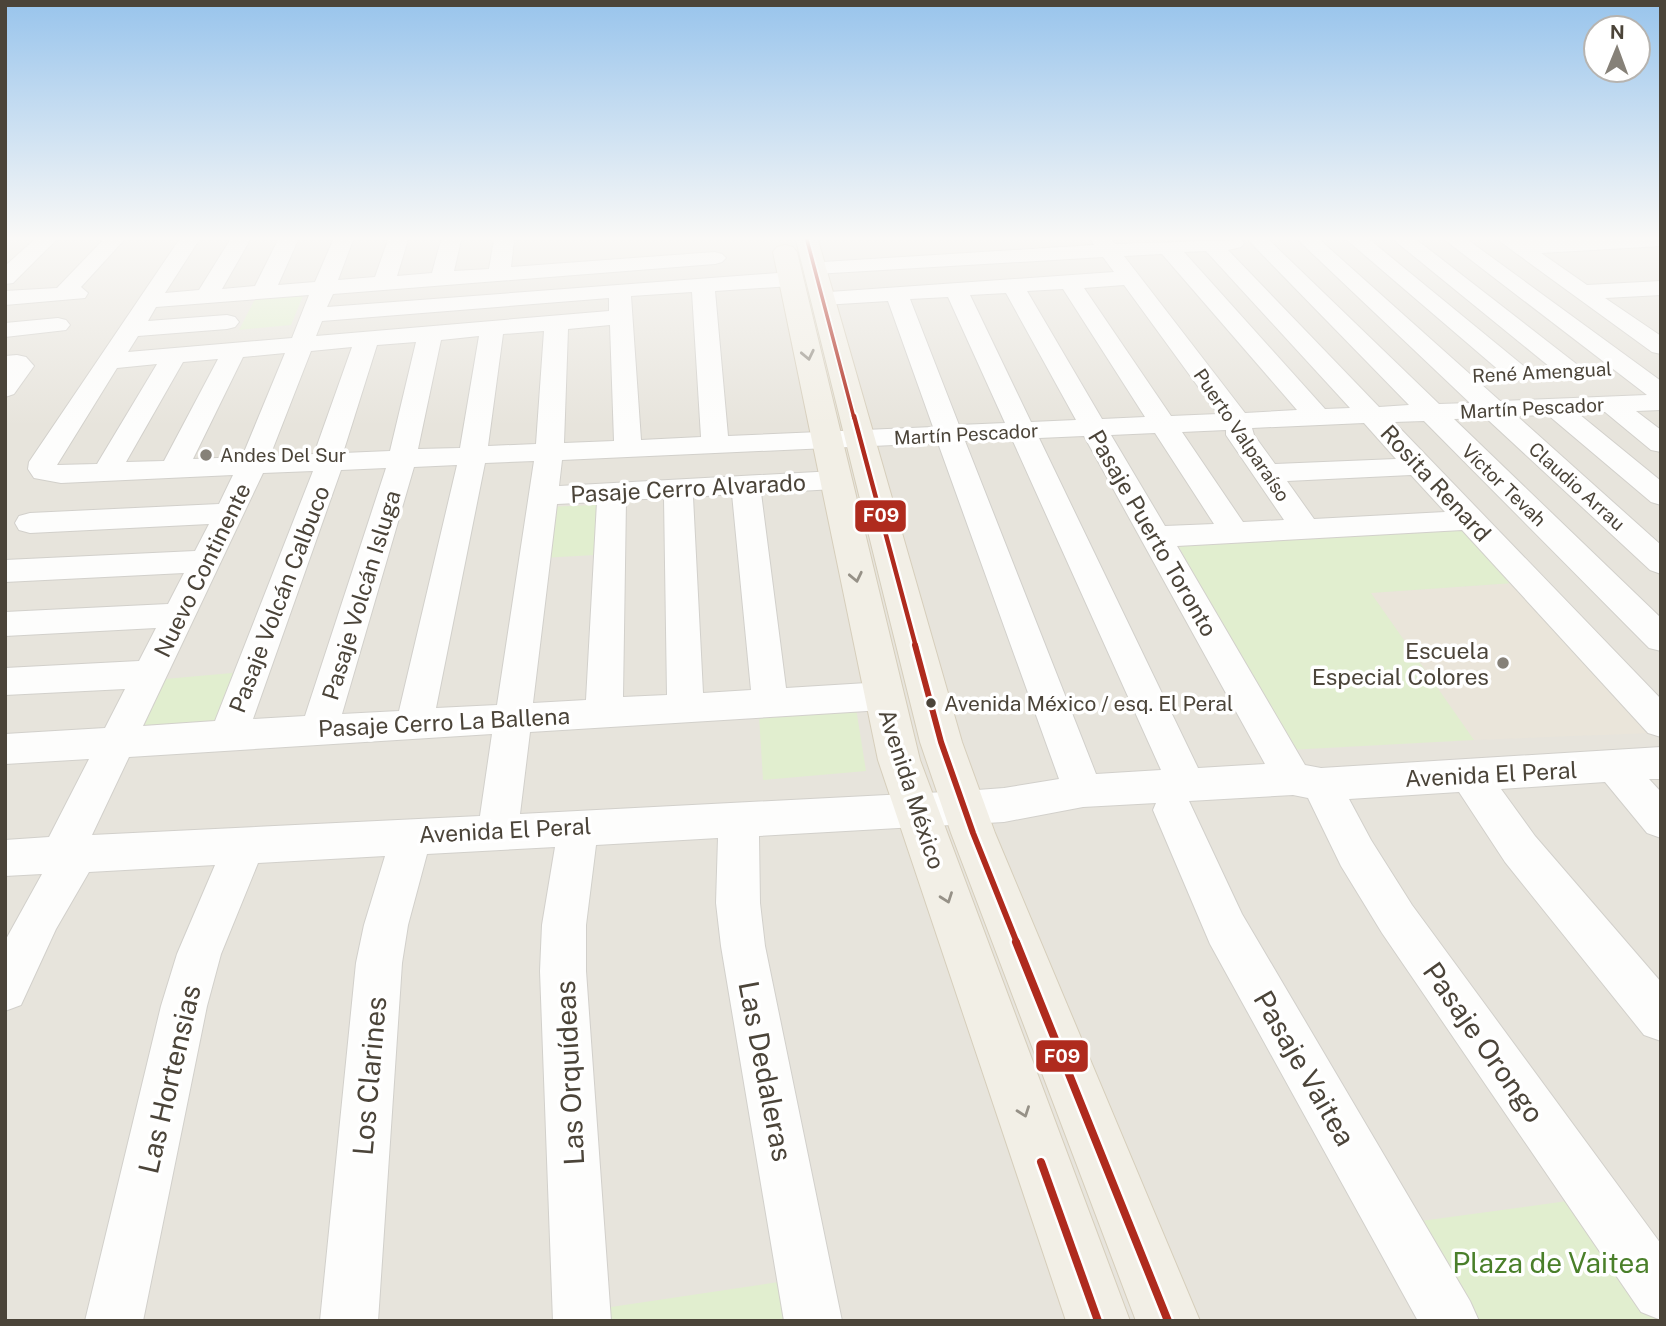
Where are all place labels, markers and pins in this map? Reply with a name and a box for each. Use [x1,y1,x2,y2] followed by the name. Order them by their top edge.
[220,444,346,466] place label: Andes Del Sur
[198,447,214,463] marker: Andes Del Sur
[1312,637,1489,690] place label: Escuela Especial Colores
[1495,655,1511,671] marker: Escuela Especial Colores
[944,691,1233,716] place label: Avenida México / esq. El Peral
[924,696,938,710] marker: Avenida México / esq. El Peral

